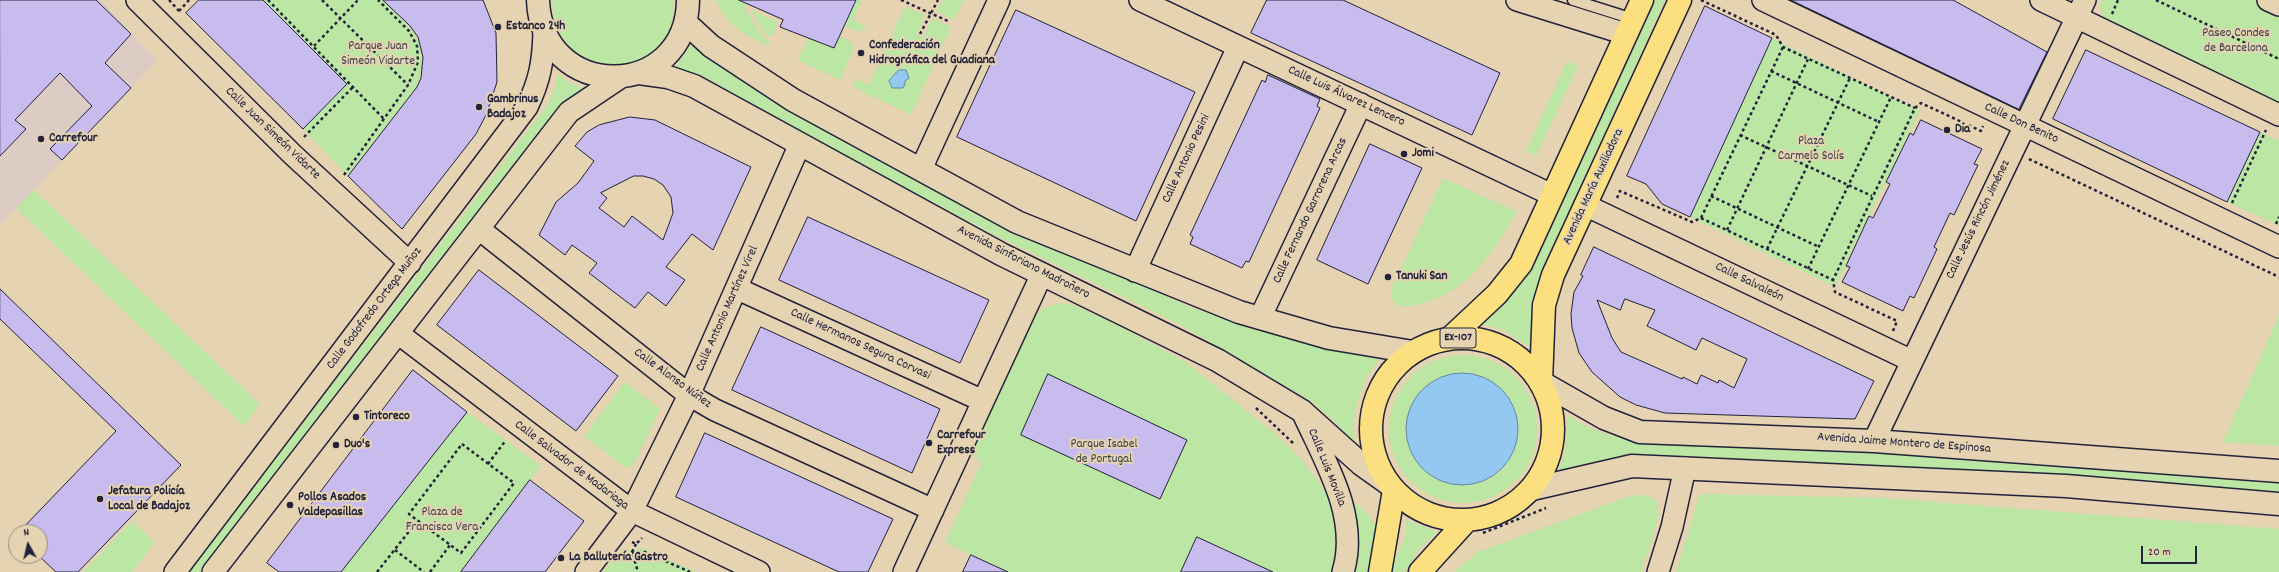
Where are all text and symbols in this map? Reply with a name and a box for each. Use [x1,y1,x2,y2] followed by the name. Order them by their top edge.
[506,19,565,35] place label: Estanco 24h
[493,22,503,32] marker: Estanco 24h
[2202,26,2270,57] park label: Paseo Condes de Barcelona
[869,38,995,69] place label: Confederación Hidrográfica del Guadiana
[341,39,415,70] park label: Parque Juan Simeón Vidarte
[856,48,866,58] marker: Confederación Hidrográfica del Guadiana
[1285,63,1407,131] street label: Calle Luis Álvarez Lencero
[221,84,323,184] street label: Calle Juan Simeón Vidarte
[487,92,539,123] place label: Gambrinus Badajoz
[1982,100,2060,148] street label: Calle Don Benito
[474,102,484,112] marker: Gambrinus Badajoz
[1160,112,1214,206] street label: Calle Antonio Pesini
[1955,122,1970,138] place label: Dia
[1942,125,1952,135] marker: Dia
[1560,127,1628,247] street label: Avenida María Auxiliadora
[49,131,98,147] place label: Carrefour
[36,134,46,144] marker: Carrefour
[1778,134,1844,165] park label: Plaza Carmelo Solís
[1270,136,1352,286] street label: Calle Fernando Garrorena Arcas
[1412,146,1434,162] place label: Jomi
[1399,149,1409,159] marker: Jomi
[1943,158,2015,282] street label: Calle Jesús Rincón Jiménez
[954,223,1092,303] street label: Avenida Sinforiano Madroñero
[693,244,763,374] street label: Calle Antonio Martínez Virel
[324,245,426,373] street label: Calle Godofredo Ortega Muñoz
[1712,260,1786,306] street label: Calle Salvaleón
[1396,269,1447,285] place label: Tanuki San
[1383,272,1393,282] marker: Tanuki San
[787,306,933,384] street label: Calle Hermanos Segura Corvasi
[1440,328,1476,348] road number: EX-107
[630,346,714,412] street label: Calle Alonso Núñez
[364,409,410,425] place label: Tintoreco
[351,412,361,422] marker: Tintoreco
[511,418,631,514] street label: Calle Salvador de Madariaga
[1303,427,1349,509] street label: Calle Luis Movilla
[937,428,986,459] place label: Carrefour Express
[1817,430,1991,458] street label: Avenida Jaime Montero de Espinosa
[344,437,370,453] place label: Duo's
[1071,437,1137,468] park label: Parque Isabel de Portugal
[924,438,934,448] marker: Carrefour Express
[331,440,341,450] marker: Duo's
[108,484,190,515] place label: Jefatura Policía Local de Badajoz
[298,490,366,521] place label: Pollos Asados Valdepasillas
[95,494,105,504] marker: Jefatura Policía Local de Badajoz
[285,500,295,510] marker: Pollos Asados Valdepasillas
[406,505,478,536] park label: Plaza de Francisco Vera
[8,524,48,564] north arrow
[23,525,30,541] text: N
[2143,538,2199,564] scale bar
[2148,544,2171,561] text: 20 m
[569,550,668,566] place label: La Ballutería Gastro
[556,553,566,563] marker: La Ballutería Gastro

